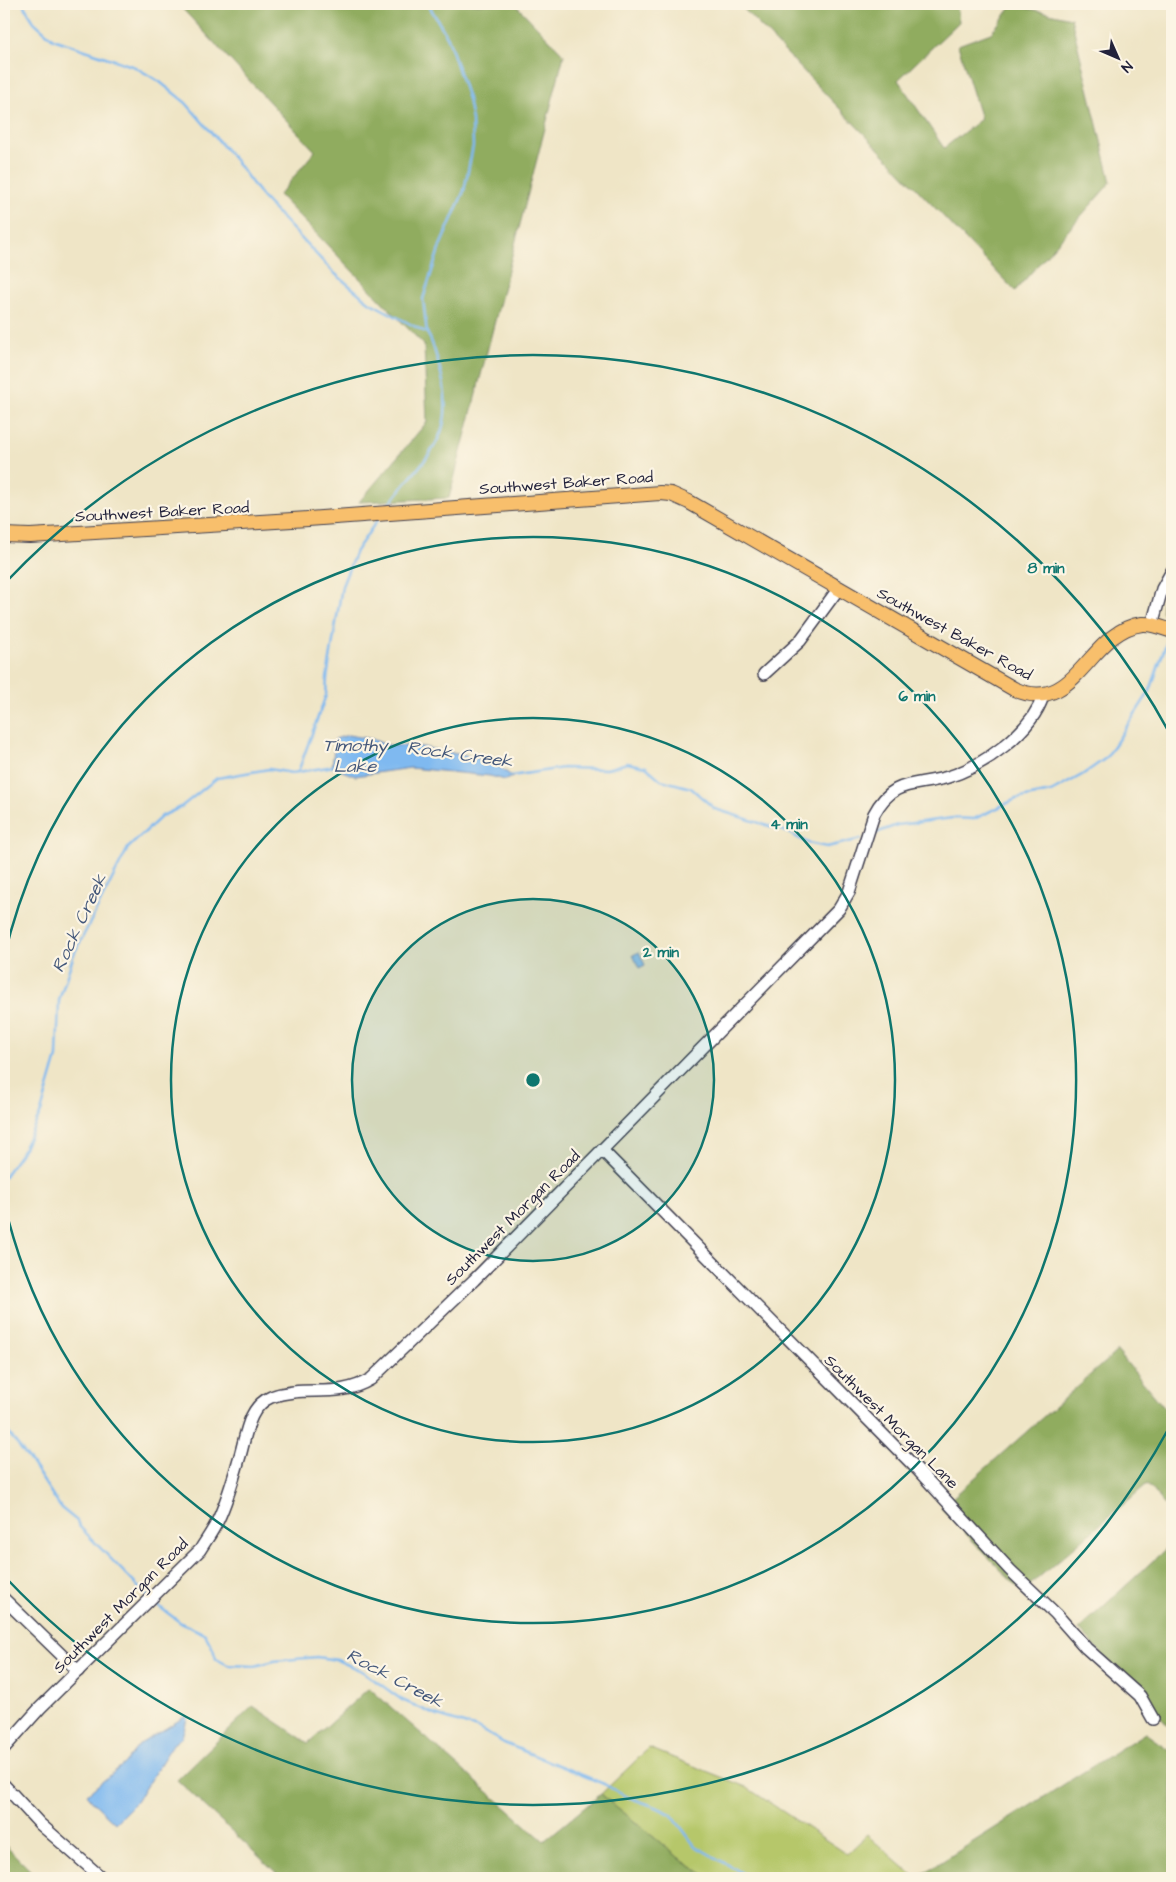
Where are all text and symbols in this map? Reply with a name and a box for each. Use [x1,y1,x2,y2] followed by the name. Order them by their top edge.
[1094,32,1144,82] north arrow
[1116,56,1137,77] text: N
[478,466,654,500] street label: Southwest Baker Road
[74,496,250,528] street label: Southwest Baker Road
[1027,558,1065,579] text: 8 min
[873,582,1036,686] street label: Southwest Baker Road
[899,686,936,707] text: 6 min
[323,733,389,779] water label: Timothy Lake
[406,735,515,774] water label: Rock Creek
[770,814,808,835] text: 4 min
[46,869,114,976] water label: Rock Creek
[642,942,680,963] text: 2 min
[524,1071,542,1089] centre of rings
[440,1145,586,1291] street label: Southwest Morgan Road
[818,1350,964,1495] street label: Southwest Morgan Lane
[48,1533,194,1679] street label: Southwest Morgan Road
[342,1643,448,1715] water label: Rock Creek

